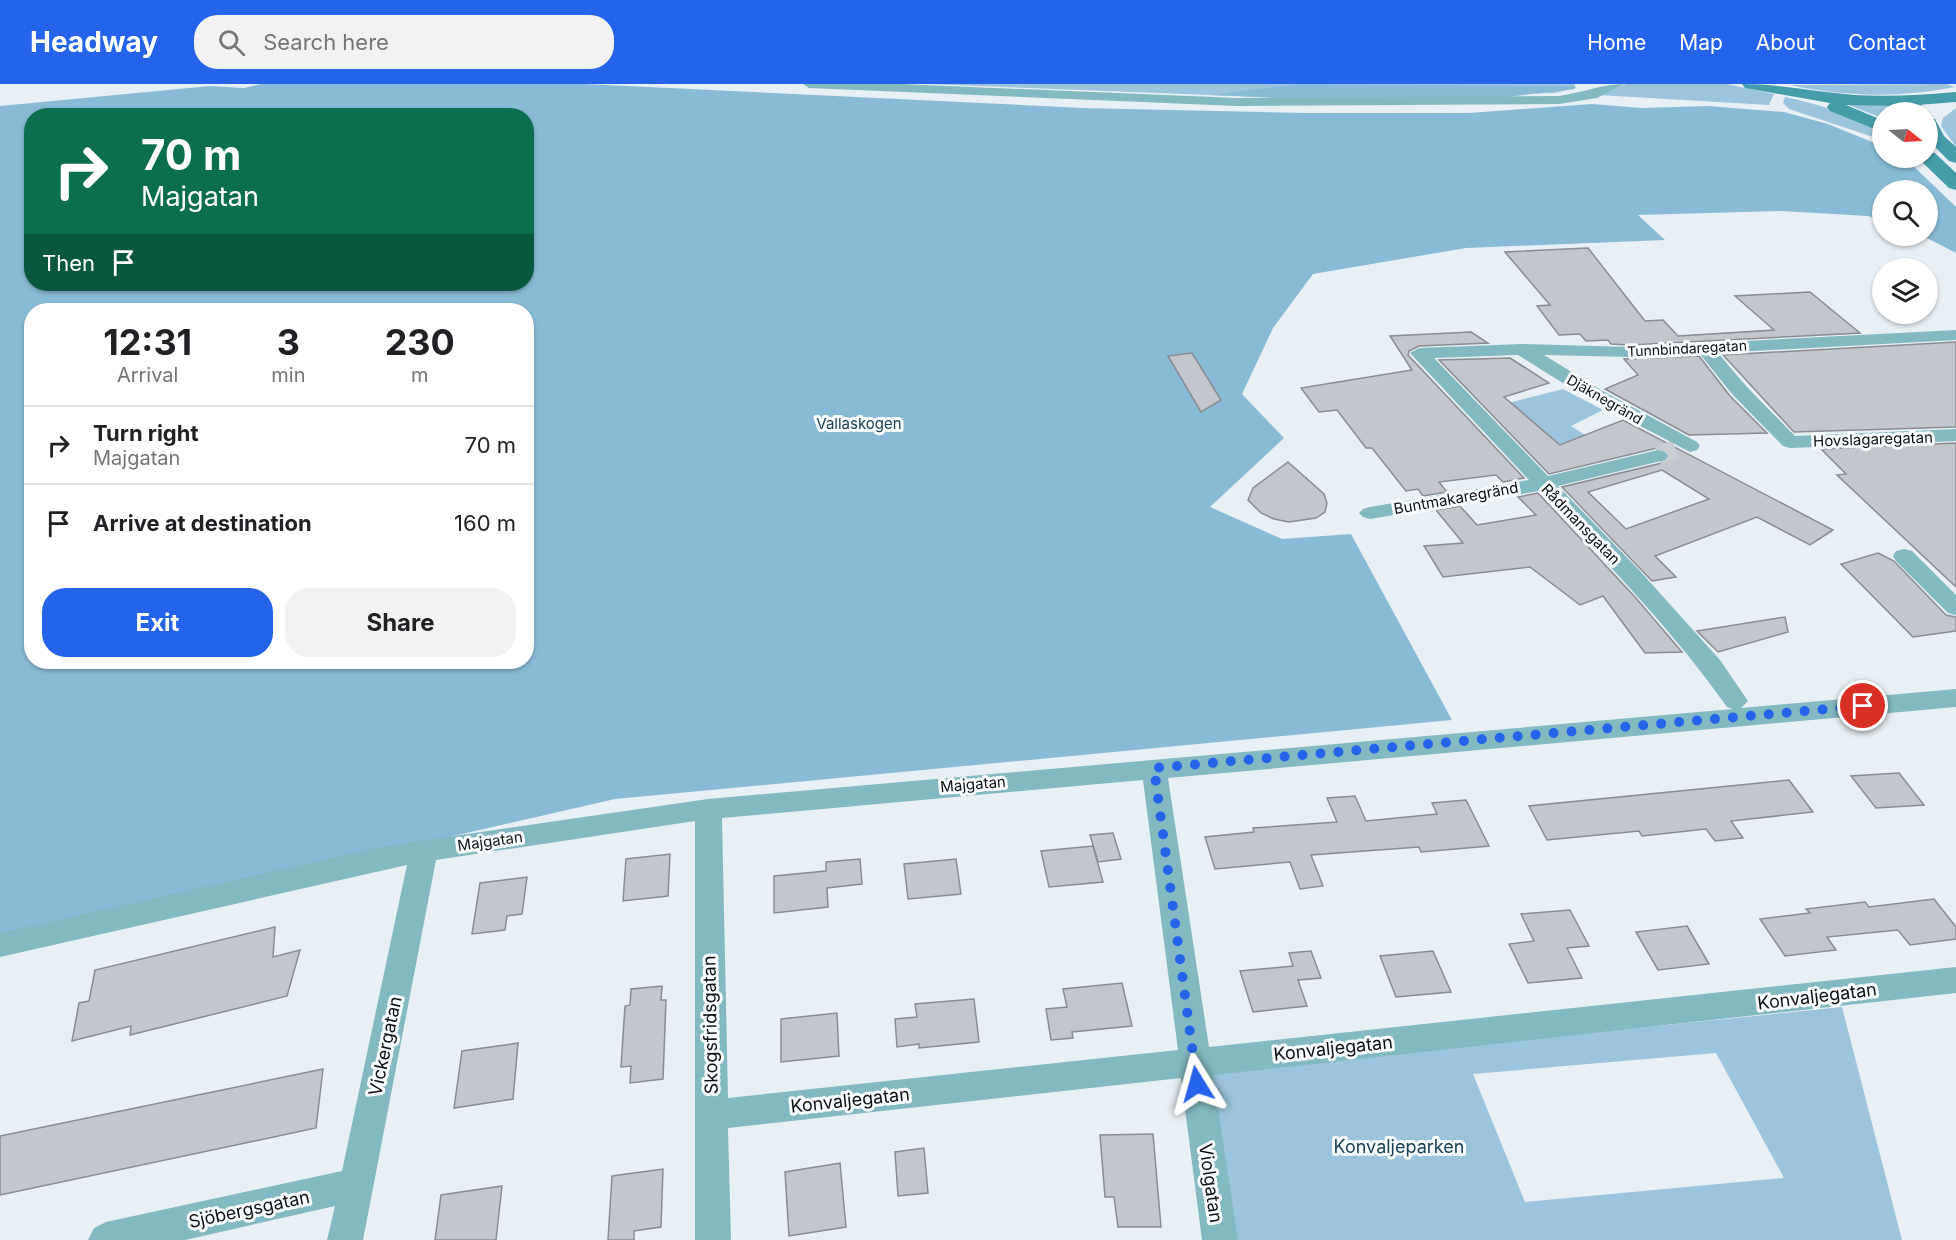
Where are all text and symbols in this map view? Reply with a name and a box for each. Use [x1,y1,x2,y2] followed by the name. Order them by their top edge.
[194,15,614,69] search box
[30,25,158,59] text: Headway
[215,26,248,59] icon: search
[263,29,389,55] text: Search here
[1587,30,1646,55] text: Home
[1679,30,1723,55] text: Map
[1756,30,1815,55] text: About
[1848,30,1926,55] text: Contact
[1872,102,1938,168] north arrow
[1872,102,1938,324] map controls
[141,129,241,180] text: 70 m
[42,132,120,210] icon: right
[141,180,259,213] text: Majgatan
[1872,180,1938,246] button: search
[107,246,140,279] icon: arrive
[42,250,95,276] text: Then
[1872,258,1938,324] button: layers
[103,320,192,364] text: 12:31
[277,320,300,364] text: 3
[385,320,455,364] text: 230
[1627,336,1747,360] street label: Tunnbindaregatan
[117,363,178,387] text: Arrival
[271,363,305,387] text: min
[411,363,429,387] text: m
[1564,371,1646,427] street label: Djäknegränd
[816,414,902,433] park label: Vallaskogen
[93,420,199,446] text: Turn right
[1813,427,1933,451] street label: Hovslagaregatan
[42,429,75,462] icon: right
[465,432,516,458] text: 70 m
[93,446,180,470] text: Majgatan
[1392,478,1520,518] street label: Buntmakaregränd
[1538,479,1624,569] street label: Rådmansgatan
[42,507,75,540] icon: arrive
[93,510,312,536] text: Arrive at destination
[454,510,516,536] text: 160 m
[42,588,273,657] button: Exit
[285,588,516,657] button: Share
[1837,680,1888,731] pin
[1846,689,1879,722] icon: arrive
[940,772,1006,796] street label: Majgatan
[456,827,524,855] street label: Majgatan
[698,955,722,1095] street label: Skogsfridsgatan
[1756,978,1878,1014] street label: Konvaljegatan
[364,994,406,1098] street label: Vickergatan
[1272,1031,1394,1065] street label: Konvaljegatan
[1165,1052,1229,1116] position arrow
[789,1083,911,1117] street label: Konvaljegatan
[1334,1136,1464,1157] park label: Konvaljeparken
[1195,1142,1227,1224] street label: Violgatan
[187,1186,311,1232] street label: Sjöbergsgatan

